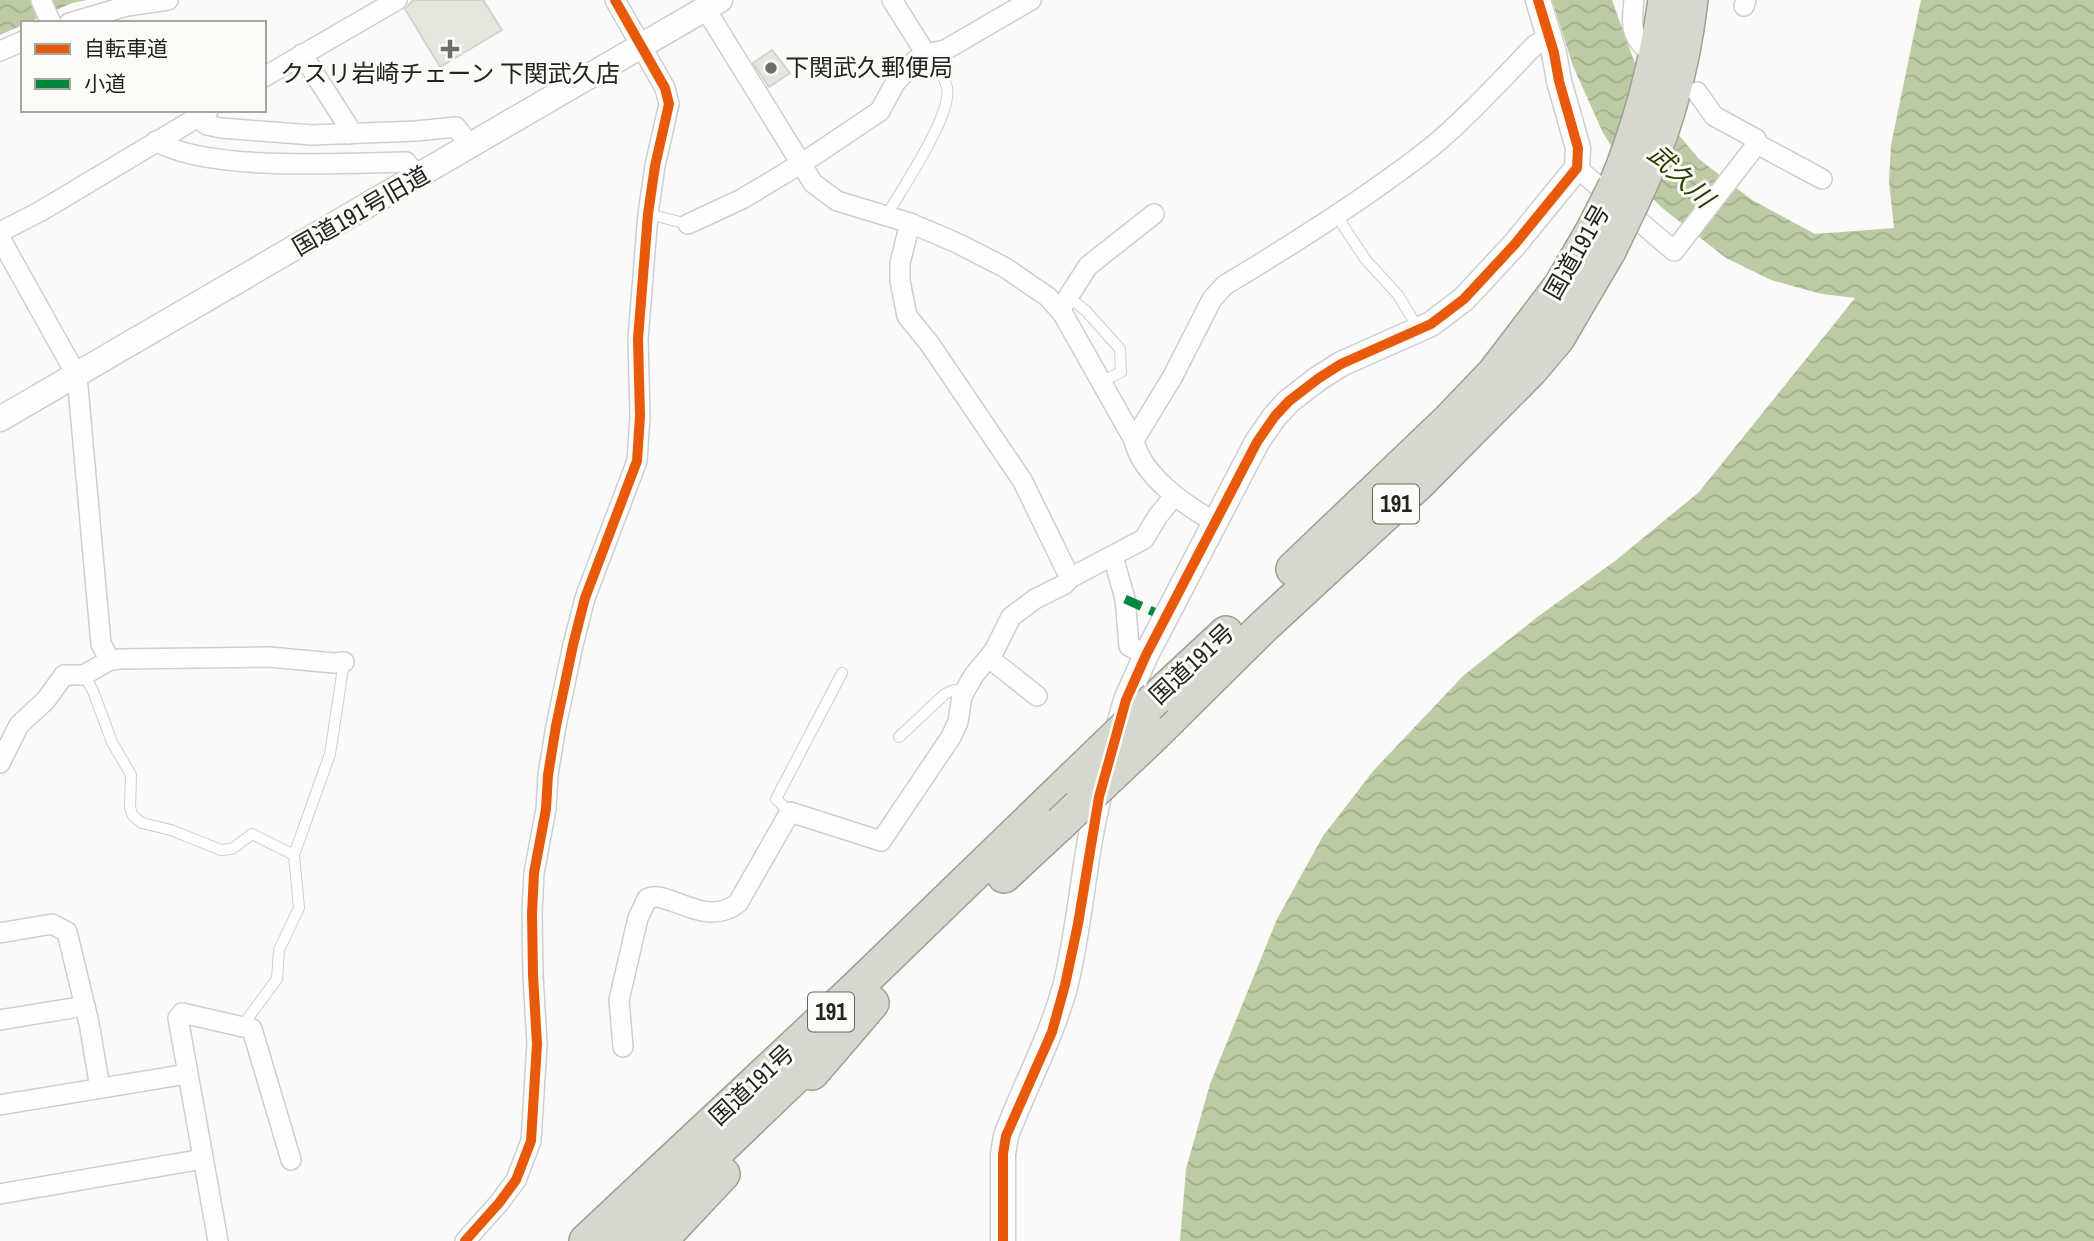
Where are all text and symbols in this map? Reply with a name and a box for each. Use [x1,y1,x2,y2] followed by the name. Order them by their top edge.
[21,21,266,112] legend
[84,34,168,63] text: 自転車道
[442,41,458,57] marker: クスリ岩崎チェーン 下関武久店
[785,51,953,83] place label: 下関武久郵便局
[280,57,620,89] place label: クスリ岩崎チェーン 下関武久店
[763,60,779,76] marker: 下関武久郵便局
[84,69,126,98] text: 小道
[1641,136,1724,217] water label: 武久川
[286,158,435,262] street label: 国道191号旧道
[1536,198,1616,305] street label: 国道191号
[1373,484,1419,524] road number: 191
[1142,616,1241,711] street label: 国道191号
[808,993,854,1032] road number: 191
[702,1037,801,1132] street label: 国道191号

